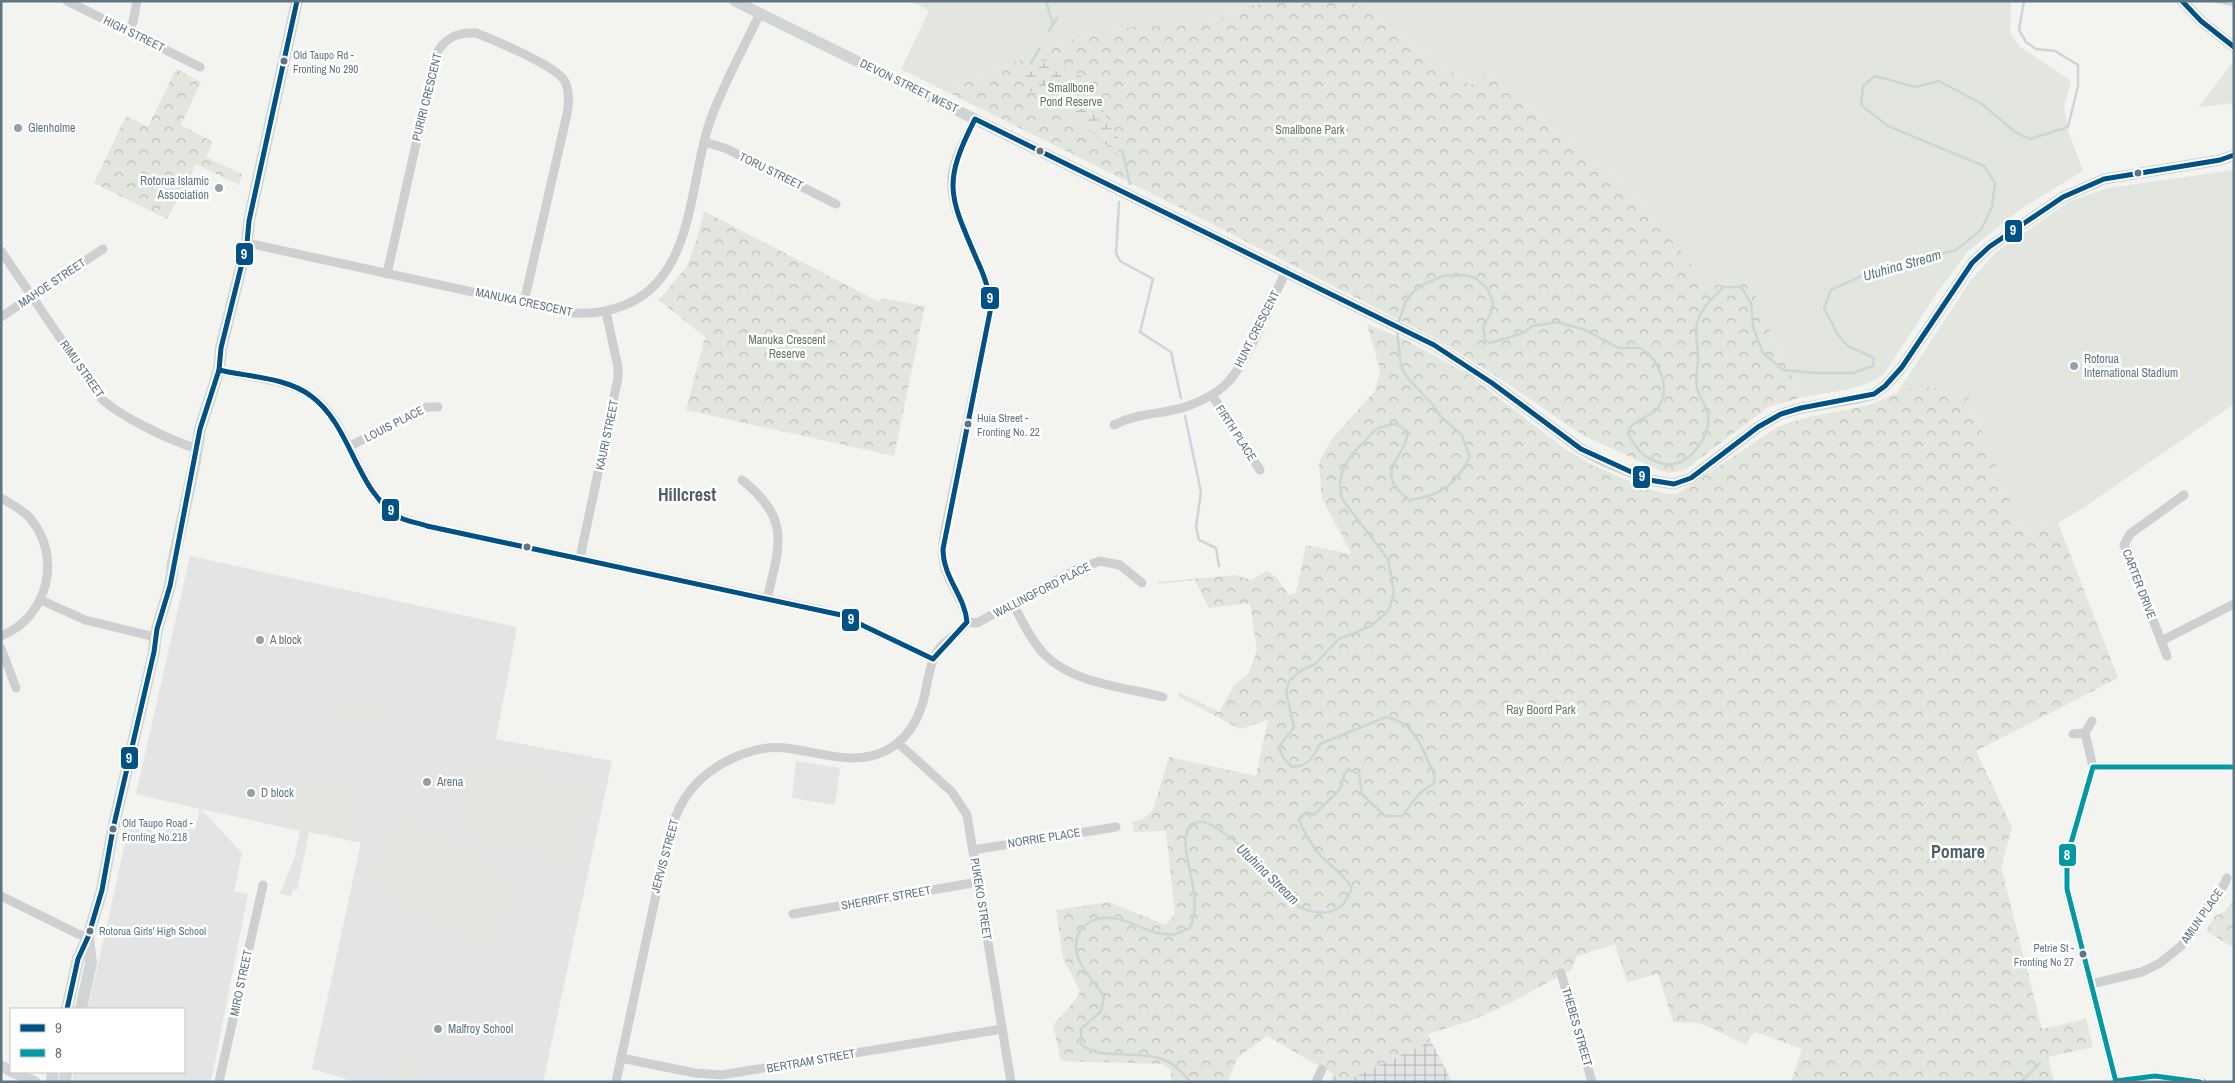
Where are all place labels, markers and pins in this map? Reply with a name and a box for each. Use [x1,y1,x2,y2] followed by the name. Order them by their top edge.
[293,48,358,76] place label: Old Taupo Rd - Fronting No 290
[279,56,289,66] marker: Old Taupo Rd - Fronting No 290
[28,120,76,136] place label: Glenholme
[12,122,24,134] marker: Glenholme
[1035,146,1045,156] unlabelled marker
[2133,168,2143,178] unlabelled marker
[140,173,209,203] place label: Rotorua Islamic Association
[213,182,225,194] marker: Rotorua Islamic Association
[2084,351,2178,381] place label: Rotorua International Stadium
[2068,360,2080,372] marker: Rotorua International Stadium
[977,411,1040,439] place label: Huia Street - Fronting No. 22
[963,419,973,429] marker: Huia Street - Fronting No. 22
[522,542,532,552] unlabelled marker
[269,632,302,648] place label: A block
[254,634,266,646] marker: A block
[436,774,464,790] place label: Arena
[421,776,433,788] marker: Arena
[261,785,294,801] place label: D block
[245,787,257,799] marker: D block
[122,816,193,844] place label: Old Taupo Road - Fronting No.218
[108,824,118,834] marker: Old Taupo Road - Fronting No.218
[99,924,206,938] place label: Rotorua Girls' High School
[85,926,95,936] marker: Rotorua Girls' High School
[2014,941,2074,969] place label: Petrie St - Fronting No 27
[2078,949,2088,959] marker: Petrie St - Fronting No 27
[448,1021,513,1037] place label: Malfroy School
[432,1023,444,1035] marker: Malfroy School

